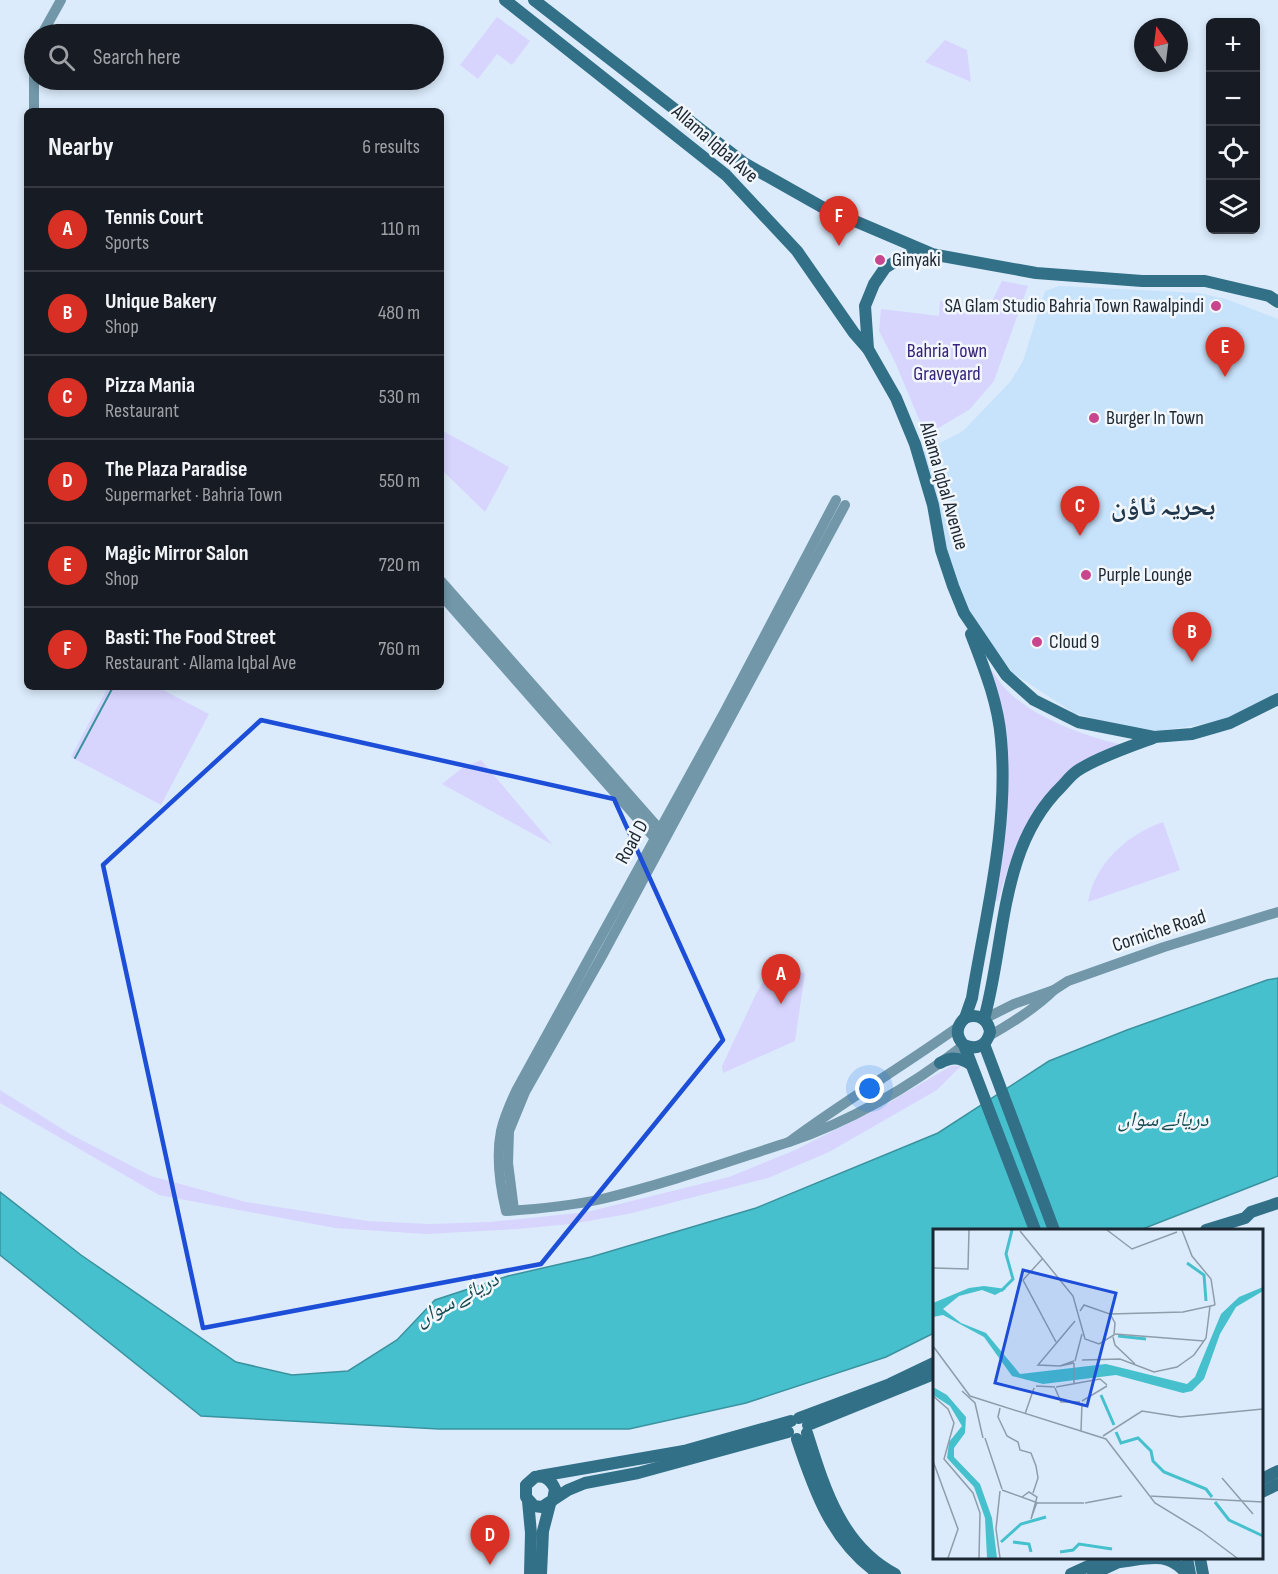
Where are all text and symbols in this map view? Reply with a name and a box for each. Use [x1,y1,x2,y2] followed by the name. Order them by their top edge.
[1134,18,1188,72] north arrow
[1206,18,1260,234] map controls
[1206,18,1260,72] button: +
[24,24,444,90] search box
[45,41,78,74] icon: search
[93,44,180,71] text: Search here
[1206,72,1260,126] button: −
[666,99,763,188] street label: Allama Iqbal Ave
[1206,126,1260,180] button: locate
[48,132,114,163] text: Nearby
[362,135,420,159] text: 6 results
[1206,180,1260,234] button: layers
[820,196,858,246] pin: F
[105,204,203,231] text: Tennis Court
[63,217,72,241] text: A
[381,217,420,241] text: 110 m
[105,231,149,255] text: Sports
[892,248,941,272] place label: Ginyaki
[873,253,887,267] marker: Ginyaki
[105,288,217,315] text: Unique Bakery
[945,294,1204,318] place label: SA Glam Studio Bahria Town Rawalpindi
[1209,299,1223,313] marker: SA Glam Studio Bahria Town Rawalpindi
[63,301,72,325] text: B
[378,301,420,325] text: 480 m
[105,315,139,339] text: Shop
[1206,328,1244,377] pin: E
[907,339,987,386] park label: Bahria Town Graveyard
[105,372,195,399] text: Pizza Mania
[62,385,73,409] text: C
[379,385,420,409] text: 530 m
[105,399,179,423] text: Restaurant
[1106,406,1204,430] place label: Burger In Town
[1087,411,1101,425] marker: Burger In Town
[914,418,974,553] street label: Allama Iqbal Avenue
[105,456,247,483] text: The Plaza Paradise
[62,469,73,493] text: D
[379,469,420,493] text: 550 m
[105,483,282,507] text: Supermarket · Bahria Town
[1060,486,1100,536] pin: C
[1111,492,1215,523] district label: بحریہ ٹاؤن
[105,540,249,567] text: Magic Mirror Salon
[63,553,72,577] text: E
[379,553,420,577] text: 720 m
[1098,563,1192,587] place label: Purple Lounge
[105,567,139,591] text: Shop
[1079,568,1093,582] marker: Purple Lounge
[1172,612,1212,662] pin: B
[105,624,276,651] text: Basti: The Food Street
[1049,630,1099,654] place label: Cloud 9
[1030,635,1044,649] marker: Cloud 9
[63,637,72,661] text: F
[378,637,420,661] text: 760 m
[105,651,296,675] text: Restaurant · Allama Iqbal Ave
[610,816,654,868] street label: Road D
[1109,905,1209,957] street label: Corniche Road
[762,954,800,1004] pin: A
[855,1074,884,1103] your location
[1117,1107,1209,1132] water label: دریائے سواں
[933,1229,1263,1559] inset map
[411,1266,503,1331] water label: دریائے سواں
[470,1516,510,1565] pin: D

